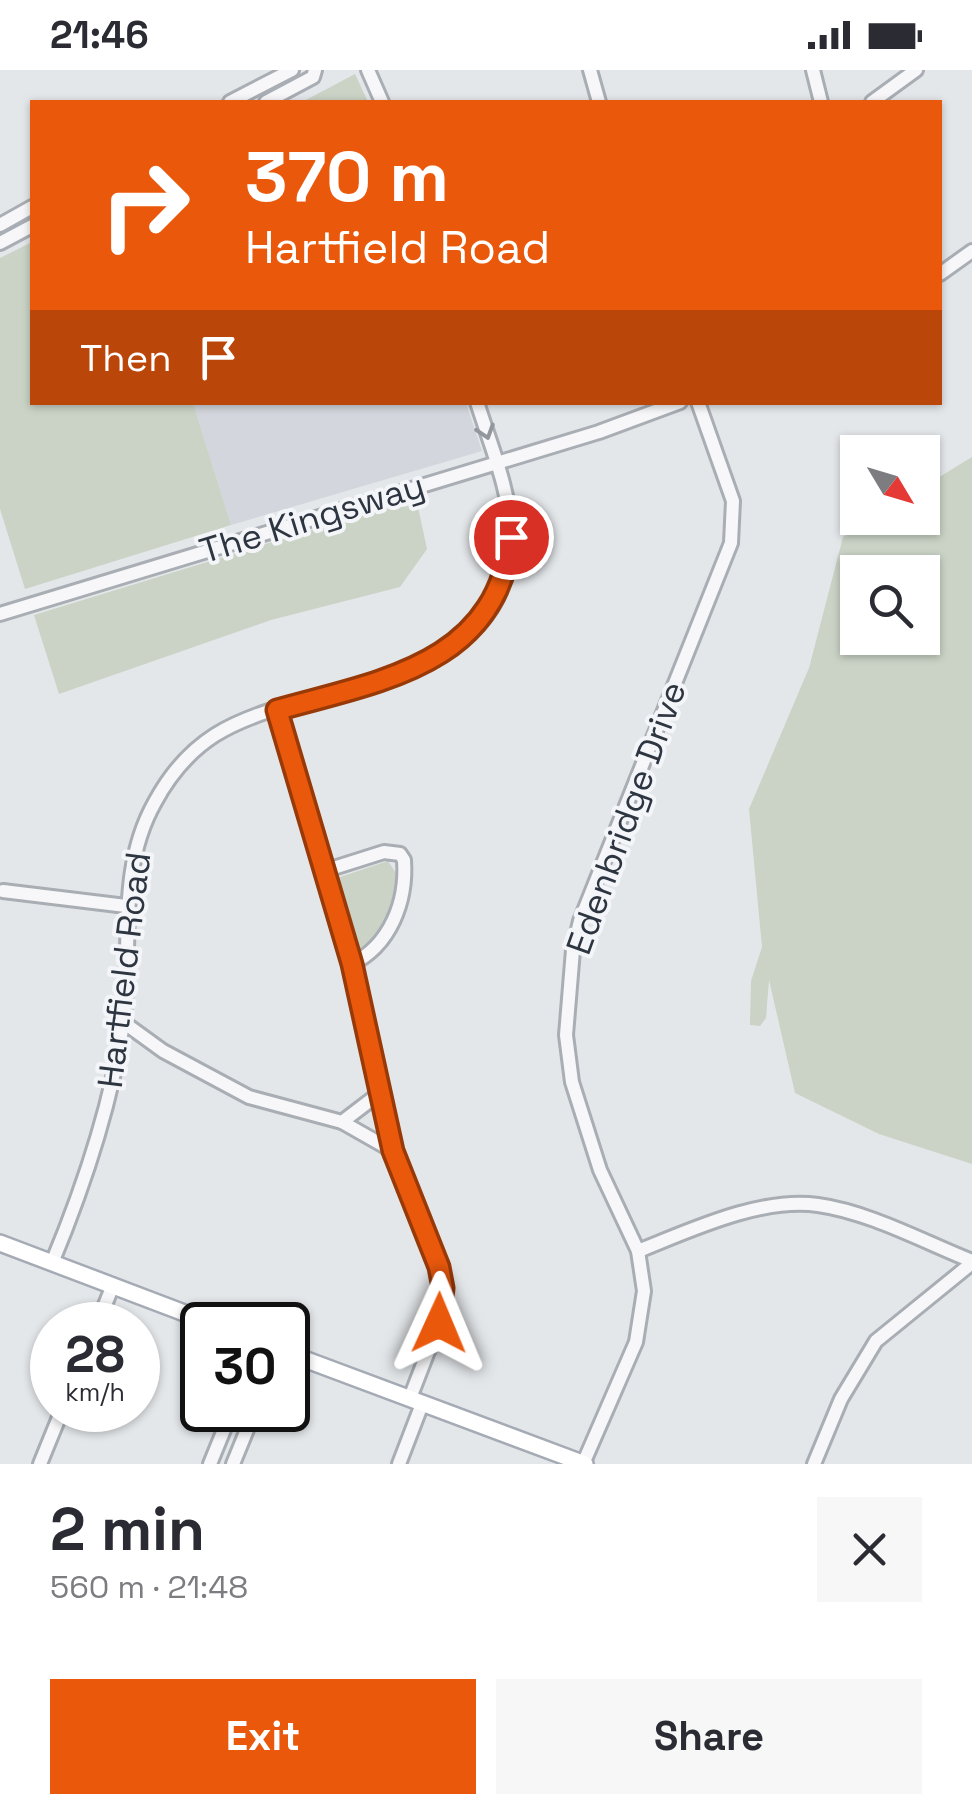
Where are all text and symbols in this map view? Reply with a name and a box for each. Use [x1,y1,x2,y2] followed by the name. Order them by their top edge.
[50,11,149,59] text: 21:46
[245,132,449,221] text: 370 m
[80,140,210,270] icon: right
[245,219,550,276] text: Hartfield Road
[191,330,246,385] icon: arrive
[80,334,171,382] text: Then
[475,423,495,440] one-way arrow
[840,435,940,535] north arrow
[840,435,940,655] map controls
[194,463,430,573] street label: The Kingsway
[469,495,554,580] pin
[484,510,539,565] icon: arrive
[840,555,940,655] button: search
[556,675,696,961] street label: Edenbridge Drive
[88,849,160,1091] street label: Hartfield Road
[387,1271,491,1375] position arrow
[180,1302,310,1432] speed limit sign: 30
[65,1323,125,1387] text: 28
[65,1376,125,1408] text: km/h
[50,1491,205,1568] text: 2 min
[817,1497,922,1602] button: close
[50,1567,248,1607] text: 560 m · 21:48
[50,1679,476,1794] button: Exit
[496,1679,922,1794] button: Share

